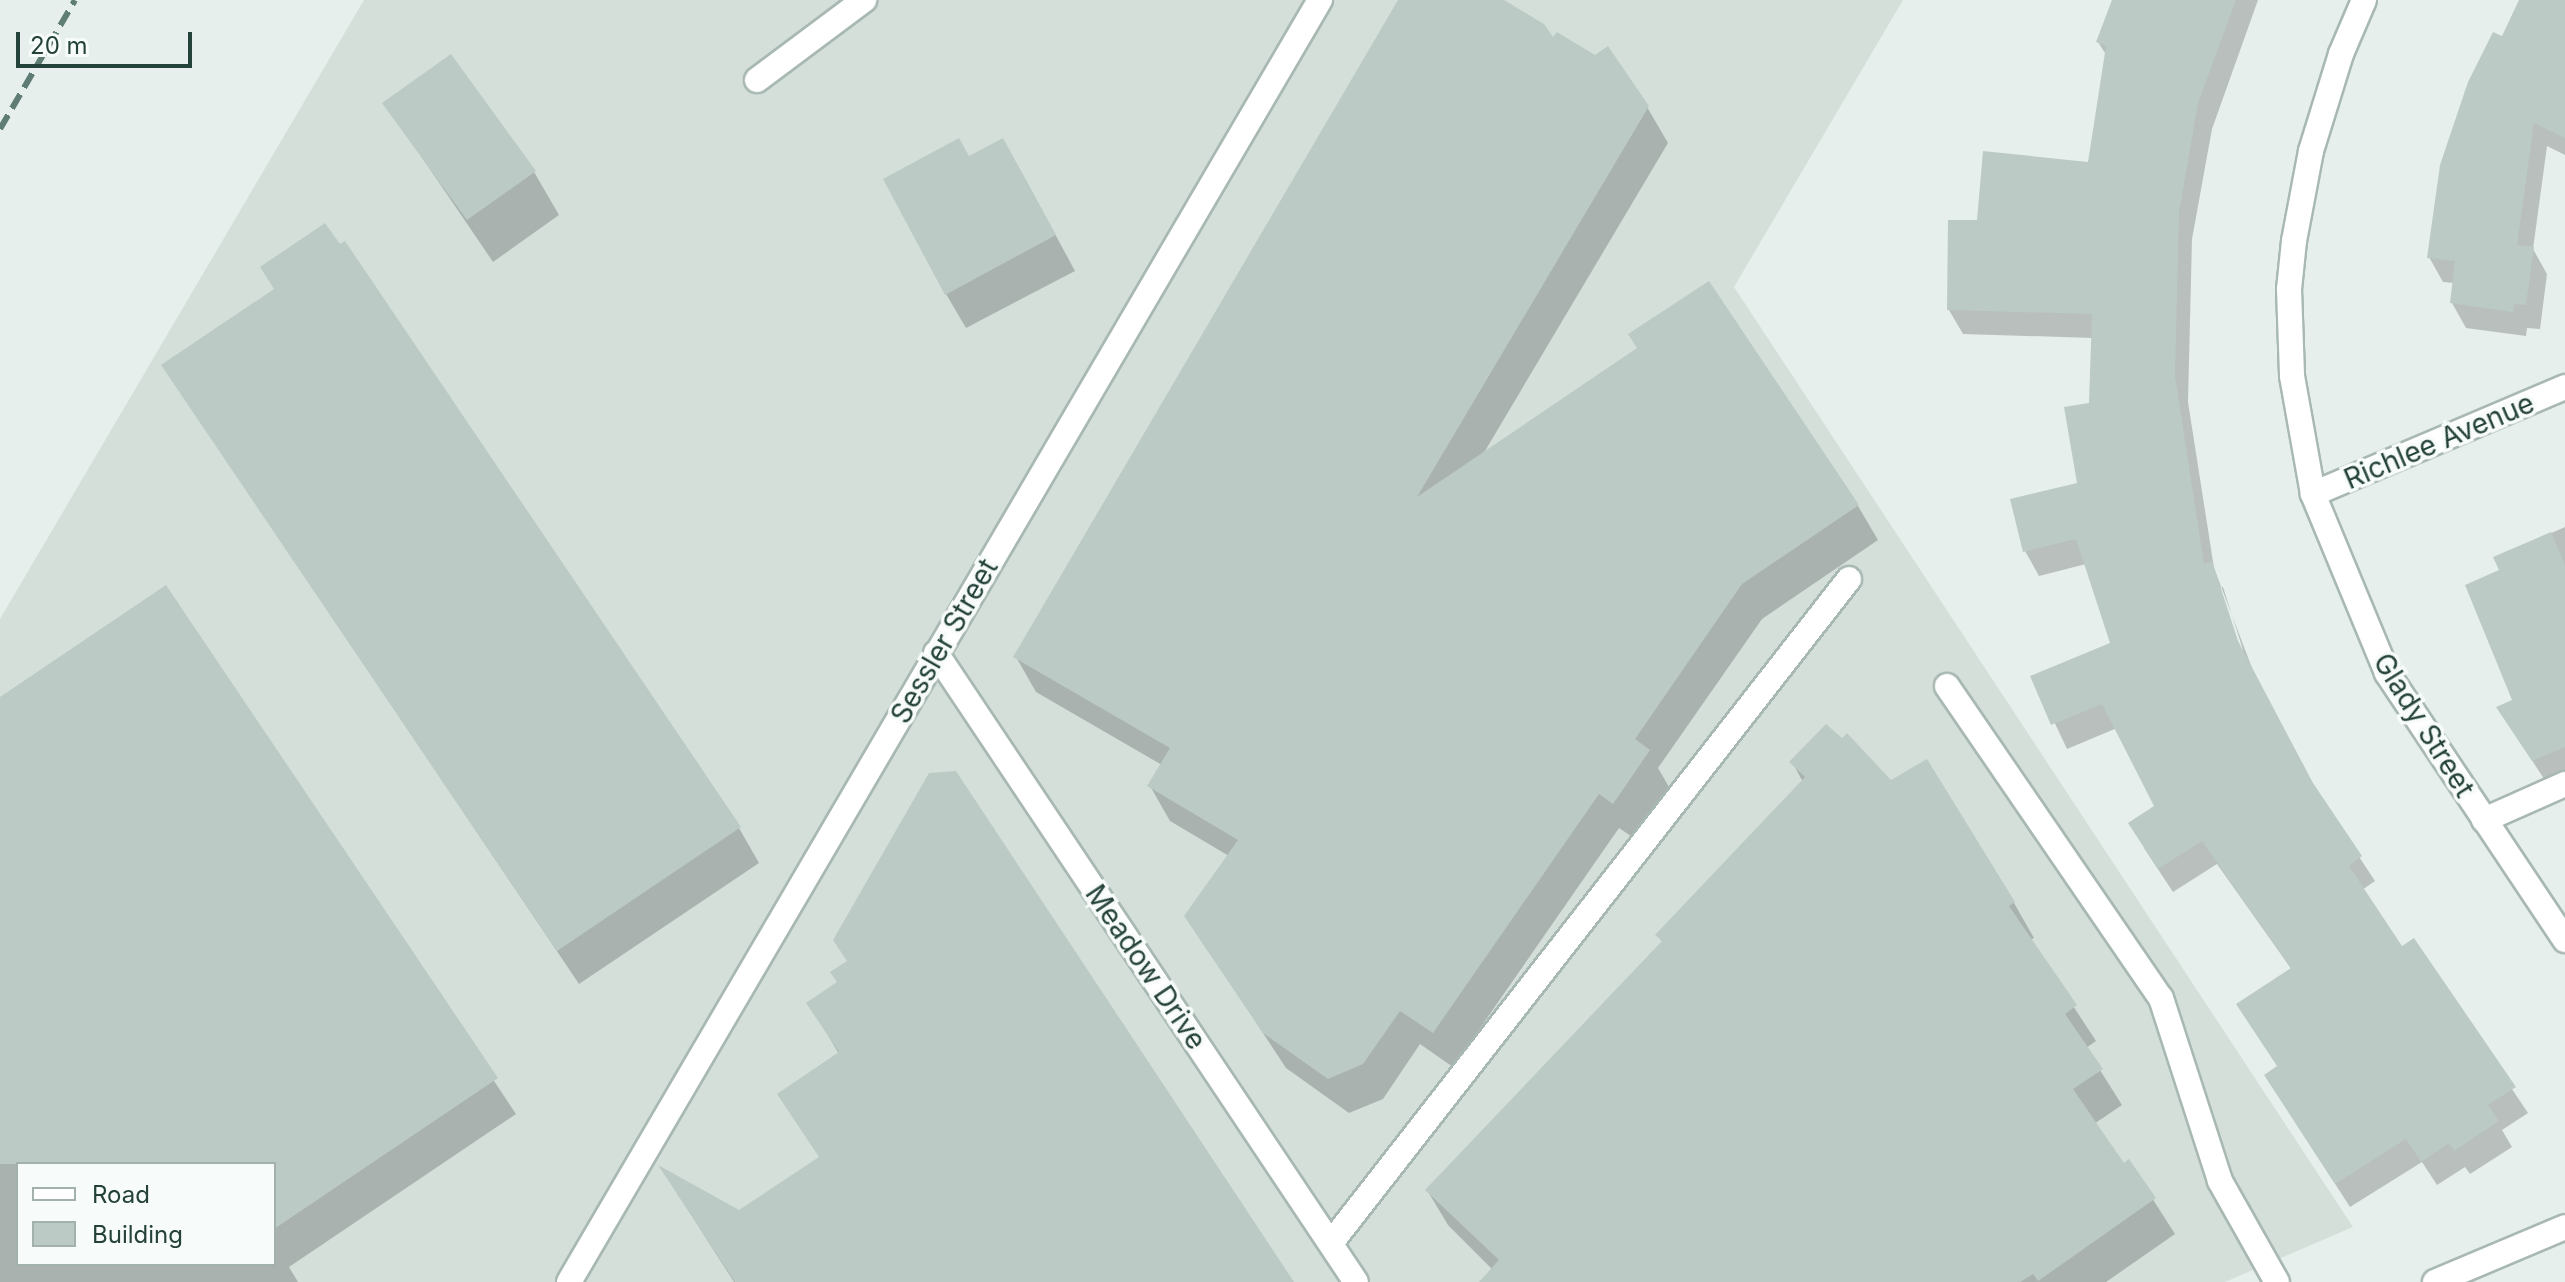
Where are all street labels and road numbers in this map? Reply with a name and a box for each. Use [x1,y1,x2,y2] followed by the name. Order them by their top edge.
[2339,386,2539,496] street label: Richlee Avenue
[883,553,1005,729] street label: Sessler Street
[2366,647,2482,803] street label: Glady Street
[1079,878,1213,1056] street label: Meadow Drive

